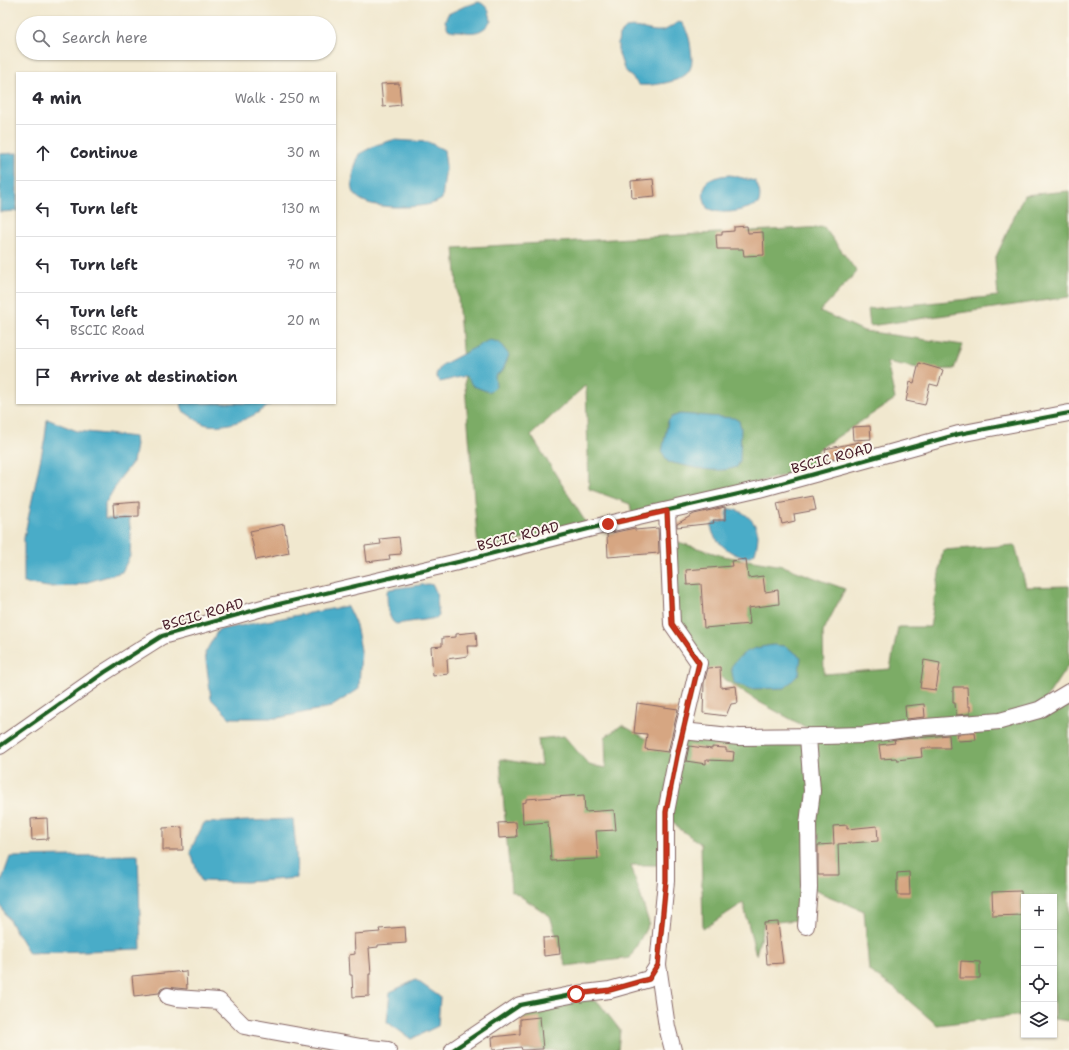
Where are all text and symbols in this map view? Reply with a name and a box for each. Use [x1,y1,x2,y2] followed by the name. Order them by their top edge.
[16,16,336,60] search box
[30,27,52,49] icon: search
[62,28,148,48] text: Search here
[32,87,82,109] text: 4 min
[235,90,320,107] text: Walk · 250 m
[32,142,54,164] icon: ahead
[70,143,138,163] text: Continue
[286,144,320,161] text: 30 m
[32,198,54,220] icon: left
[70,199,138,219] text: Turn left
[282,200,320,217] text: 130 m
[32,254,54,276] icon: left
[70,255,138,275] text: Turn left
[286,256,320,273] text: 70 m
[70,302,138,322] text: Turn left
[32,310,54,332] icon: left
[287,312,320,329] text: 20 m
[70,322,145,339] text: BSCIC Road
[32,366,54,388] icon: arrive
[70,367,238,387] text: Arrive at destination
[789,438,875,478] street label: BSCIC ROAD
[599,515,617,533] route end
[475,517,561,555] street label: BSCIC ROAD
[160,594,246,634] street label: BSCIC ROAD
[1021,894,1057,1038] map controls
[1021,894,1057,930] button: +
[1021,930,1057,966] button: −
[1021,966,1057,1002] button: locate
[567,985,585,1003] route start
[1021,1002,1057,1038] button: layers

